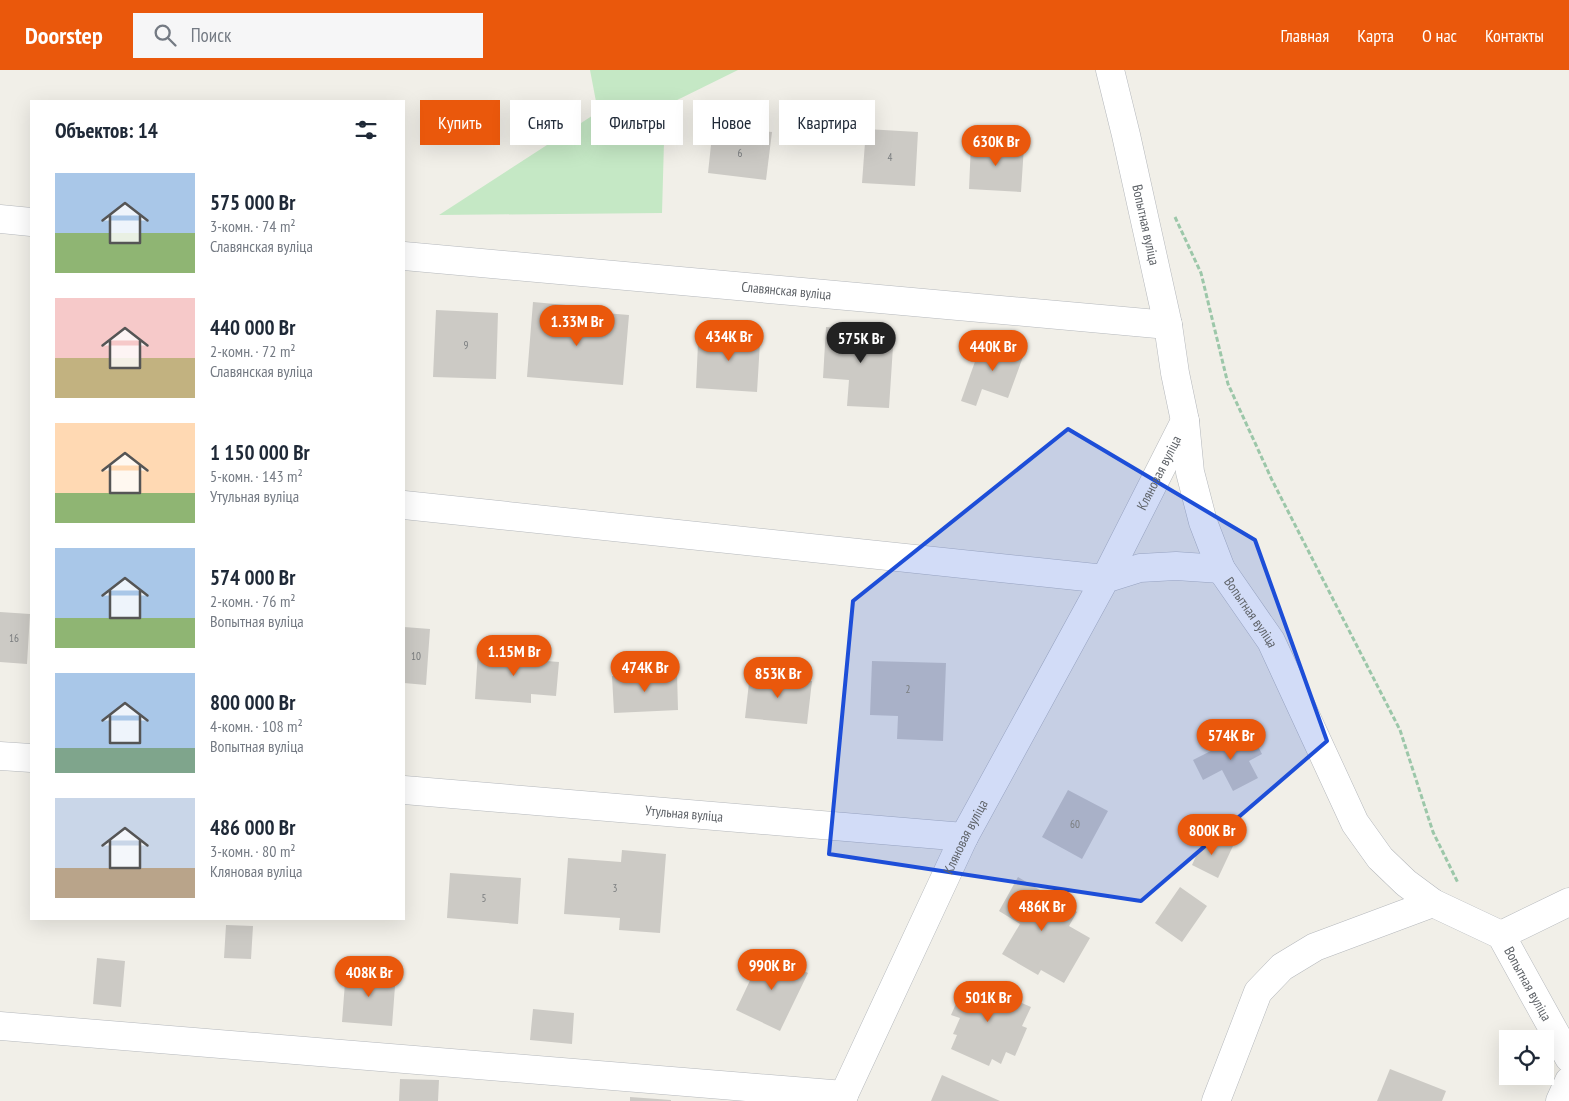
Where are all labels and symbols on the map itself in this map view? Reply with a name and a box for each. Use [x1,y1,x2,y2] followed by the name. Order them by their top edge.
[950,124,1042,167] pin: 630K Br
[738,146,743,160] house number: 6
[888,150,893,164] house number: 4
[1128,183,1164,267] street label: Вопытная вуліца
[741,278,832,304] street label: Славянская вуліца
[525,304,629,347] pin: 1.33M Br
[683,320,775,362] pin: 434K Br
[815,322,907,364] pin: 575K Br
[947,330,1039,372] pin: 440K Br
[464,338,469,352] house number: 9
[1132,433,1185,513] street label: Кляновая вуліца
[1220,573,1282,650] street label: Вопытная вуліца
[9,631,19,645] house number: 16
[462,634,566,677] pin: 1.15M Br
[411,649,421,663] house number: 10
[599,650,691,693] pin: 474K Br
[732,656,824,699] pin: 853K Br
[906,682,911,696] house number: 2
[1185,718,1277,761] pin: 574K Br
[939,796,992,877] street label: Кляновая вуліца
[644,801,724,826] street label: Утульная вуліца
[1166,814,1258,856] pin: 800K Br
[1070,817,1080,831] house number: 60
[613,881,618,895] house number: 3
[996,890,1088,932] pin: 486K Br
[482,891,487,905] house number: 5
[1500,944,1556,1024] street label: Вопытная вуліца
[726,948,818,991] pin: 990K Br
[323,956,415,998] pin: 408K Br
[942,980,1034,1023] pin: 501K Br

